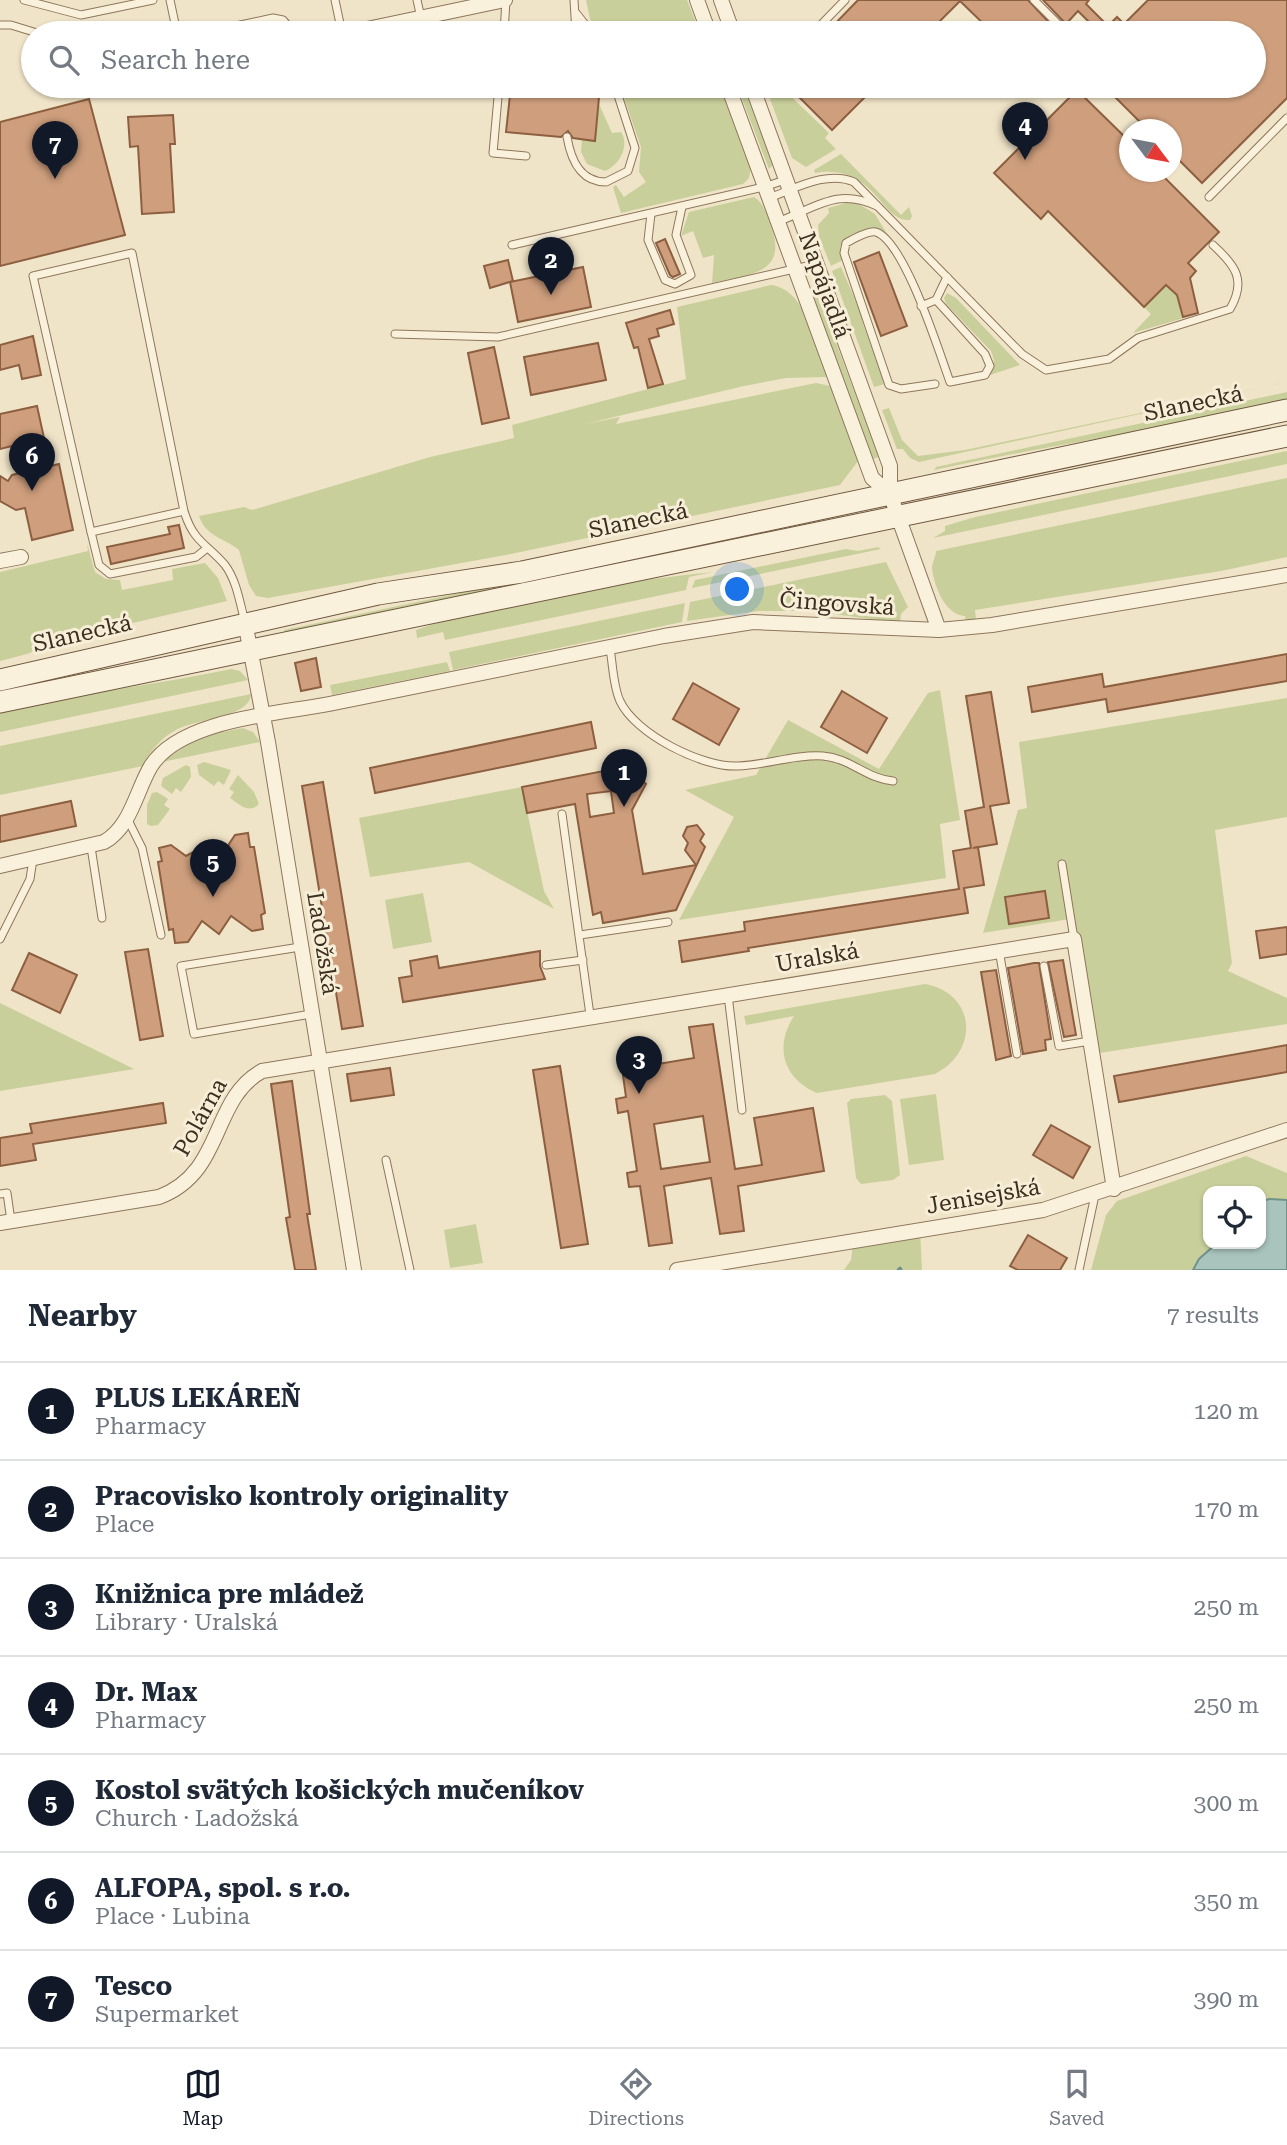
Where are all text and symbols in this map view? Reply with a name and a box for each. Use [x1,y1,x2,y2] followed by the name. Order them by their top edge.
[21,21,1266,98] search box
[45,41,83,79] icon: search
[101,45,250,75] text: Search here
[1002,102,1048,160] pin: 4
[1119,119,1182,182] north arrow
[32,121,78,179] pin: 7
[793,228,856,342] street label: Napájadlá
[528,237,574,295] pin: 2
[1141,380,1246,427] street label: Slanecká
[9,433,55,491] pin: 6
[586,497,691,544] street label: Slanecká
[720,572,754,606] your location
[779,586,896,621] street label: Čingovská
[30,609,135,658] street label: Slanecká
[601,749,647,807] pin: 1
[190,839,236,897] pin: 5
[301,890,344,997] street label: Ladožská
[773,937,861,978] street label: Uralská
[616,1036,662,1094] pin: 3
[168,1073,233,1161] street label: Polárna
[924,1173,1043,1220] street label: Jenisejská
[1203,1186,1266,1249] map controls
[1203,1186,1266,1249] button: locate
[28,1298,137,1333] text: Nearby
[1167,1302,1259,1329] text: 7 results
[95,1383,301,1413] text: PLUS LEKÁREŇ
[45,1398,57,1425] text: 1
[1194,1398,1259,1425] text: 120 m
[95,1413,206,1440] text: Pharmacy
[95,1481,508,1511] text: Pracovisko kontroly originality
[45,1496,57,1523] text: 2
[1194,1496,1259,1523] text: 170 m
[95,1511,154,1538] text: Place
[95,1579,363,1609] text: Knižnica pre mládež
[45,1594,57,1621] text: 3
[1194,1594,1259,1621] text: 250 m
[95,1609,278,1636] text: Library · Uralská
[95,1677,197,1707] text: Dr. Max
[45,1692,57,1719] text: 4
[1194,1692,1259,1719] text: 250 m
[95,1707,206,1734] text: Pharmacy
[95,1775,584,1805] text: Kostol svätých košických mučeníkov
[45,1790,57,1817] text: 5
[1194,1790,1259,1817] text: 300 m
[95,1805,299,1832] text: Church · Ladožská
[95,1873,351,1903] text: ALFOPA, spol. s r.o.
[45,1888,57,1915] text: 6
[1194,1888,1259,1915] text: 350 m
[95,1903,250,1930] text: Place · Lubina
[95,1971,172,2001] text: Tesco
[45,1986,57,2013] text: 7
[1194,1986,1259,2013] text: 390 m
[95,2001,239,2028] text: Supermarket
[183,2065,223,2130] tab: Map
[588,2065,684,2130] tab: Directions
[1049,2065,1104,2130] tab: Saved

